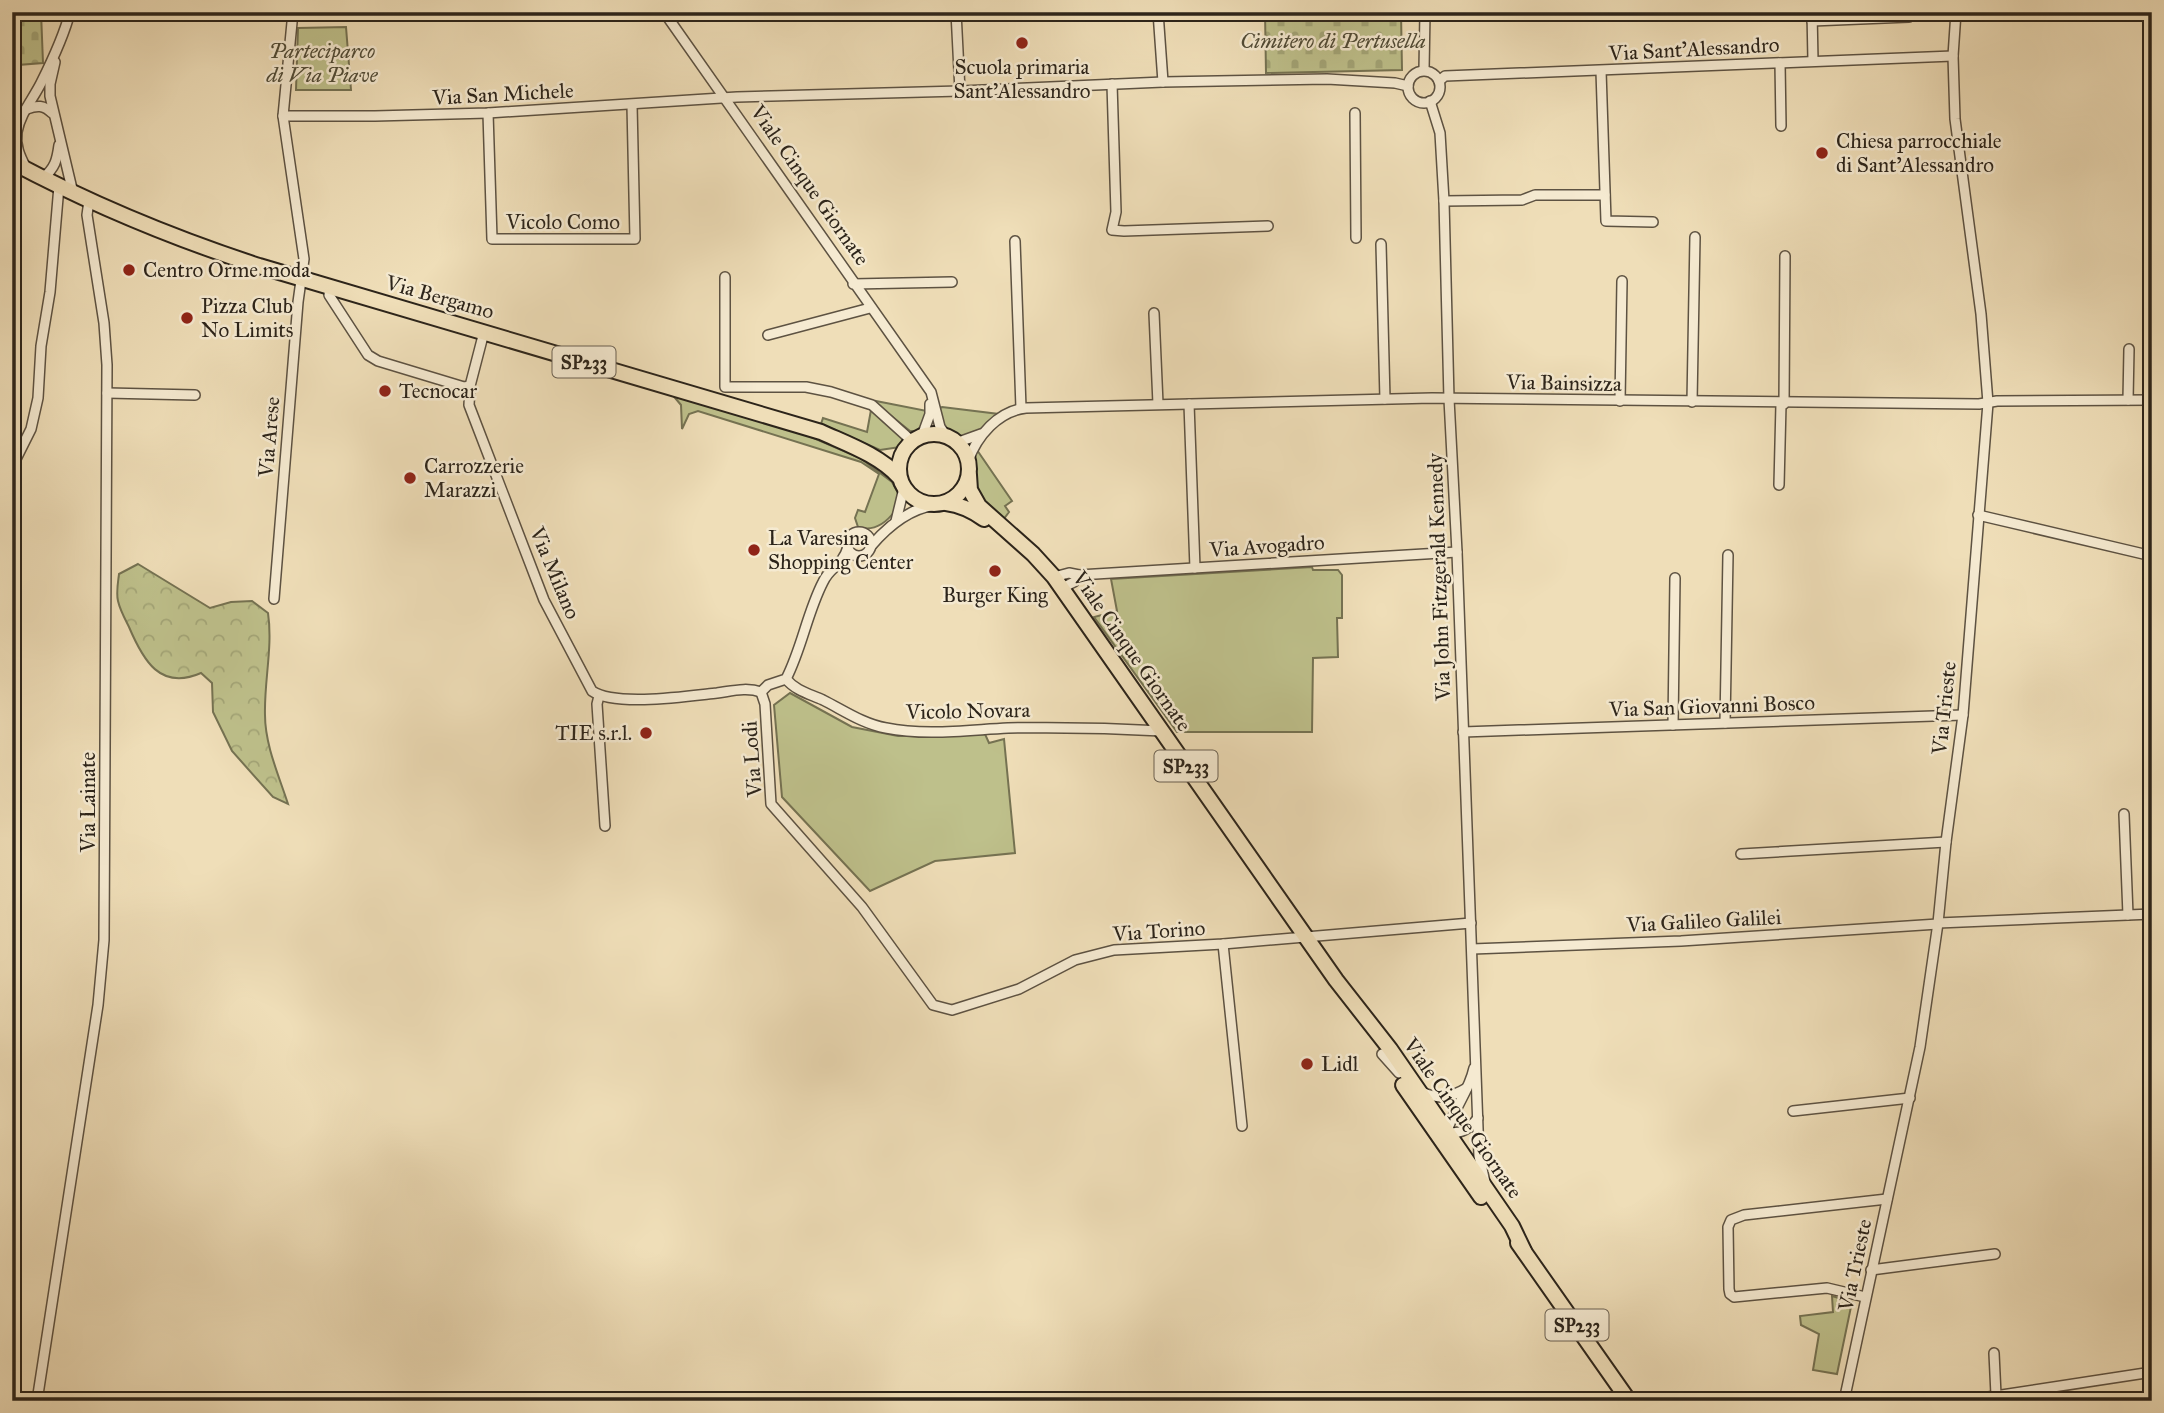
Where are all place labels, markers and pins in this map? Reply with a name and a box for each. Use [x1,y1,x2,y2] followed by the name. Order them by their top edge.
[1014,35,1030,51] marker: Scuola primaria Sant'Alessandro
[953,54,1091,104] place label: Scuola primaria Sant'Alessandro
[1836,128,2002,178] place label: Chiesa parrocchiale di Sant'Alessandro
[1814,145,1830,161] marker: Chiesa parrocchiale di Sant'Alessandro
[143,257,310,283] place label: Centro Orme moda
[121,262,137,278] marker: Centro Orme moda
[201,293,293,343] place label: Pizza Club No Limits
[179,310,195,326] marker: Pizza Club No Limits
[399,378,477,404] place label: Tecnocar
[377,383,393,399] marker: Tecnocar
[424,453,524,503] place label: Carrozzerie Marazzi
[402,470,418,486] marker: Carrozzerie Marazzi
[768,525,913,575] place label: La Varesina Shopping Center
[746,542,762,558] marker: La Varesina Shopping Center
[987,563,1003,579] marker: Burger King
[942,582,1048,608] place label: Burger King
[555,720,632,746] place label: TIE s.r.l.
[638,725,654,741] marker: TIE s.r.l.
[1321,1051,1359,1077] place label: Lidl
[1299,1056,1315,1072] marker: Lidl

